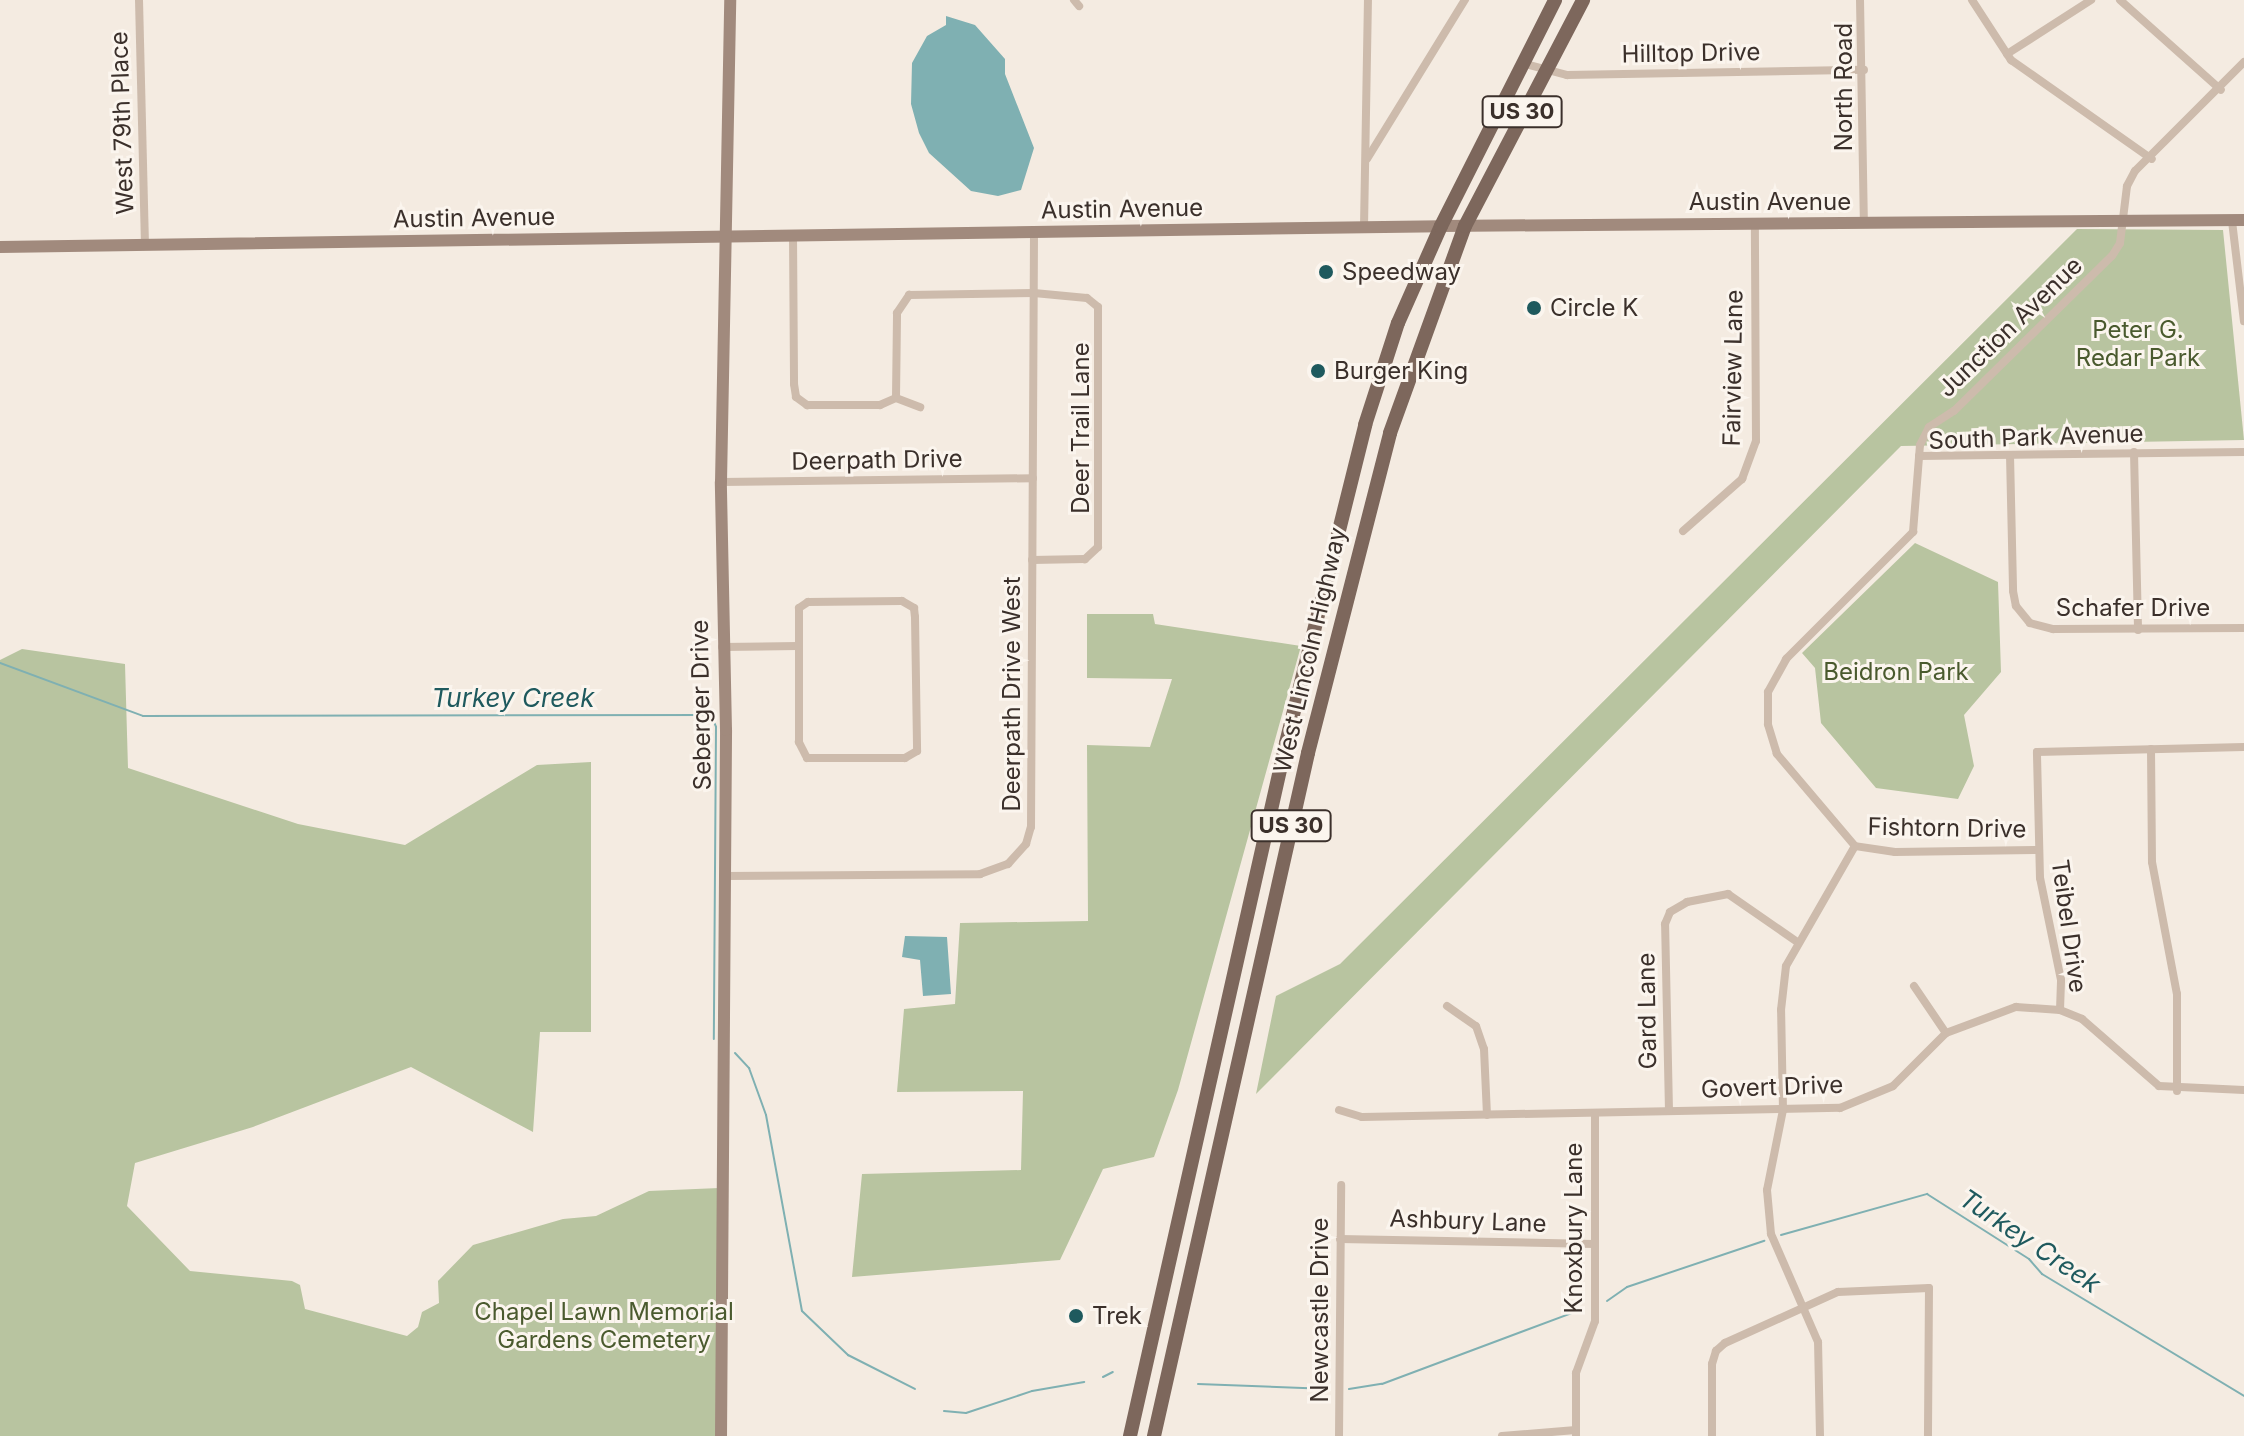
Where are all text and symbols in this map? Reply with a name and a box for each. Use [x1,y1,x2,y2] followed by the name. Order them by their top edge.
[1830,23,1858,151] street label: North Road
[104,31,140,215] street label: West 79th Place
[1621,37,1761,69] street label: Hilltop Drive
[1480,94,1564,130] road number: US 30
[1689,188,1851,216] street label: Austin Avenue
[1041,193,1203,225] street label: Austin Avenue
[393,202,555,234] street label: Austin Avenue
[1932,251,2088,403] street label: Junction Avenue
[1342,258,1461,286] place label: Speedway
[1317,263,1335,281] marker: Speedway
[1717,289,1749,447] street label: Fairview Lane
[1550,294,1638,322] place label: Circle K
[1525,299,1543,317] marker: Circle K
[2076,316,2200,372] park label: Peter G. Redar Park
[1067,342,1095,514] street label: Deer Trail Lane
[1334,357,1468,385] place label: Burger King
[1309,362,1327,380] marker: Burger King
[1928,419,2144,455] street label: South Park Avenue
[791,444,963,476] street label: Deerpath Drive
[1268,525,1352,775] street label: West Lincoln Highway
[998,576,1026,812] street label: Deerpath Drive West
[2056,594,2210,622] street label: Schafer Drive
[685,619,717,791] street label: Seberger Drive
[1823,658,1969,686] park label: Beidron Park
[431,682,595,714] water label: Turkey Creek
[1249,808,1333,844] road number: US 30
[1867,812,2027,844] street label: Fishtorn Drive
[2045,858,2093,994] street label: Teibel Drive
[1632,952,1662,1070] street label: Gard Lane
[1700,1070,1844,1104] street label: Govert Drive
[1560,1142,1588,1314] street label: Knoxbury Lane
[1954,1182,2106,1300] water label: Turkey Creek
[1389,1204,1547,1238] street label: Ashbury Lane
[1306,1218,1334,1402] street label: Newcastle Drive
[474,1298,734,1354] park label: Chapel Lawn Memorial Gardens Cemetery
[1092,1302,1142,1330] place label: Trek
[1067,1307,1085,1325] marker: Trek

